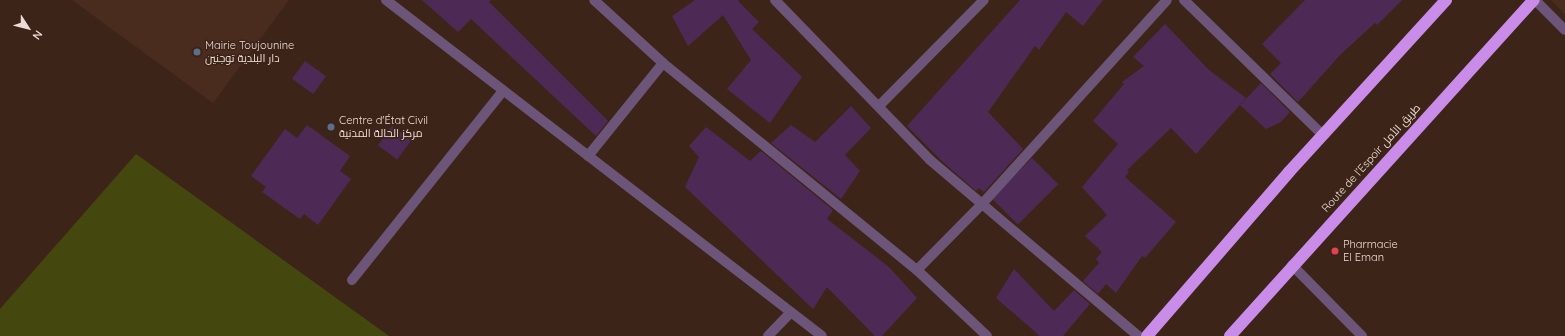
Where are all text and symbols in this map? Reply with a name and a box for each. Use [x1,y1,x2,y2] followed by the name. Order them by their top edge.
[8,8,48,48] north arrow
[30,28,46,42] text: N
[205,39,294,65] place label: Mairie Toujounine دار البلدية توجنين
[192,47,202,57] marker: Mairie Toujounine دار البلدية توجنين
[1319,101,1423,215] street label: Route de l’Espoir طريق الأمل
[339,114,428,140] place label: Centre d'État Civil مركز الحالة المدنية
[326,122,336,132] marker: Centre d'État Civil مركز الحالة المدنية
[1343,238,1398,264] place label: Pharmacie El Eman
[1330,246,1340,256] marker: Pharmacie El Eman

